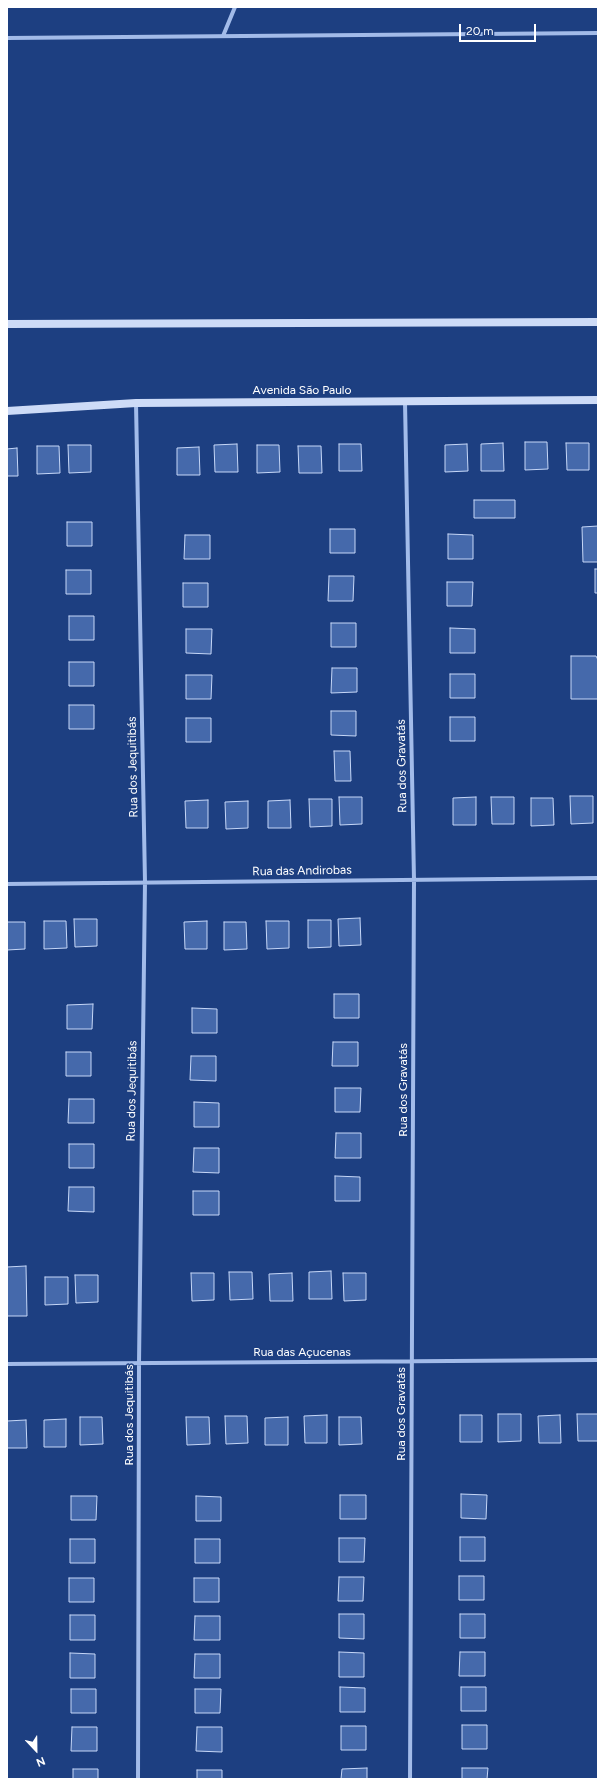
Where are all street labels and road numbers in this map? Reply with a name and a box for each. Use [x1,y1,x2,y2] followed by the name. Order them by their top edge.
[253,383,351,397] street label: Avenida São Paulo
[125,716,141,818] street label: Rua dos Jequitibás
[394,719,410,813] street label: Rua dos Gravatás
[252,863,352,879] street label: Rua das Andirobas
[124,1040,140,1142] street label: Rua dos Jequitibás
[396,1043,410,1137] street label: Rua dos Gravatás
[253,1345,351,1359] street label: Rua das Açucenas
[122,1364,136,1466] street label: Rua dos Jequitibás
[394,1367,408,1461] street label: Rua dos Gravatás

